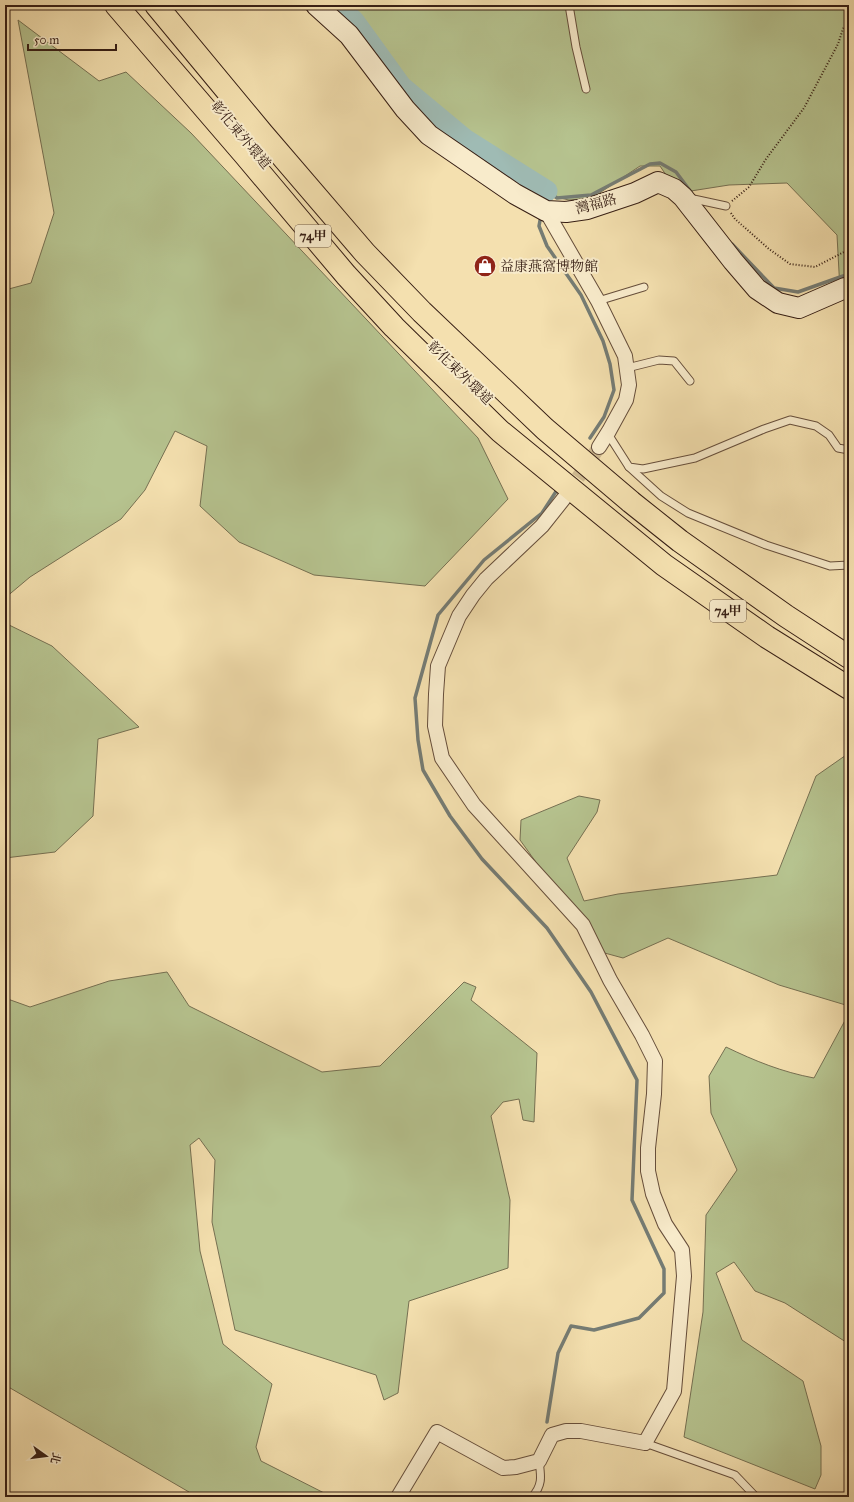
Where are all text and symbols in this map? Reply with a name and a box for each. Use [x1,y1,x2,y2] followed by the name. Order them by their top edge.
[28,26,116,52] scale bar
[34,33,59,47] text: 50 m
[207,97,275,173] street label: 彰化東外環道
[574,190,618,218] street label: 灣福路
[295,225,331,247] road number: 74甲
[472,253,498,279] shop icon: 益康燕窩博物館
[500,258,598,275] place label: 益康燕窩博物館
[424,338,496,408] street label: 彰化東外環道
[710,600,746,622] road number: 74甲
[26,1436,66,1476] north arrow
[48,1451,63,1465] text: 北

